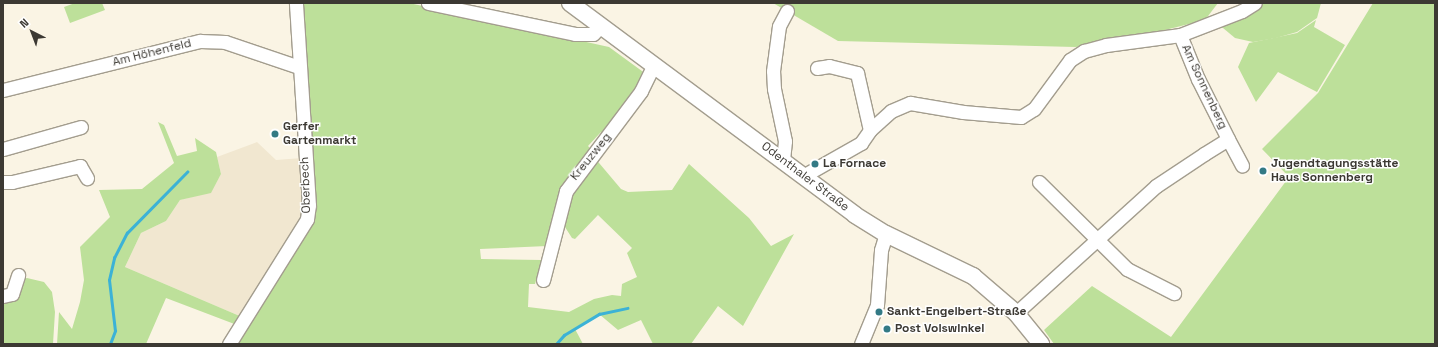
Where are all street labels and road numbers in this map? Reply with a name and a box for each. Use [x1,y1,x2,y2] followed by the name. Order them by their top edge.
[111,36,193,70] street label: Am Höhenfeld
[1178,42,1230,132] street label: Am Sonnenberg
[568,130,614,184] street label: Kreuzweg
[758,139,852,215] street label: Odenthaler Straße
[298,156,314,214] street label: Oberbech

